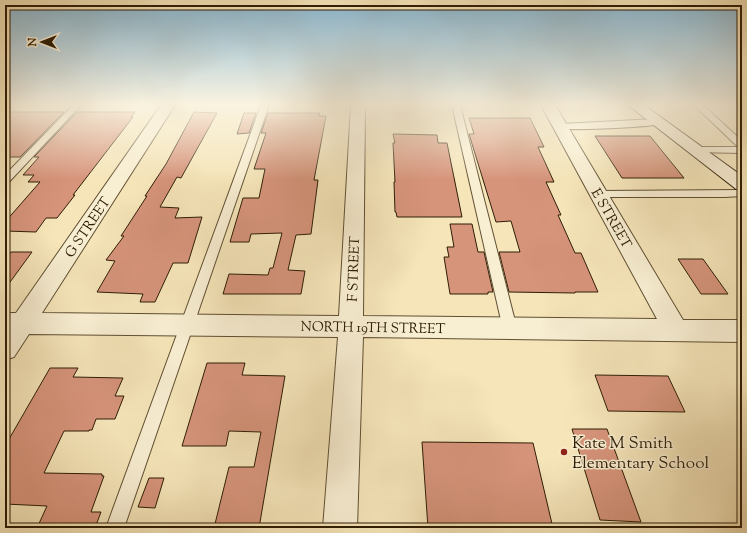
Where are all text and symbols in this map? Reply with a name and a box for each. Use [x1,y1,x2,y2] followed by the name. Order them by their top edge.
[22,22,62,62] north arrow
[25,37,41,47] text: N
[585,185,636,253] street label: E STREET
[61,194,116,262] street label: G STREET
[344,236,366,302] street label: F STREET
[300,318,446,340] street label: NORTH 19TH STREET
[572,432,709,476] place label: Kate M Smith Elementary School
[559,447,569,457] marker: Kate M Smith Elementary School

